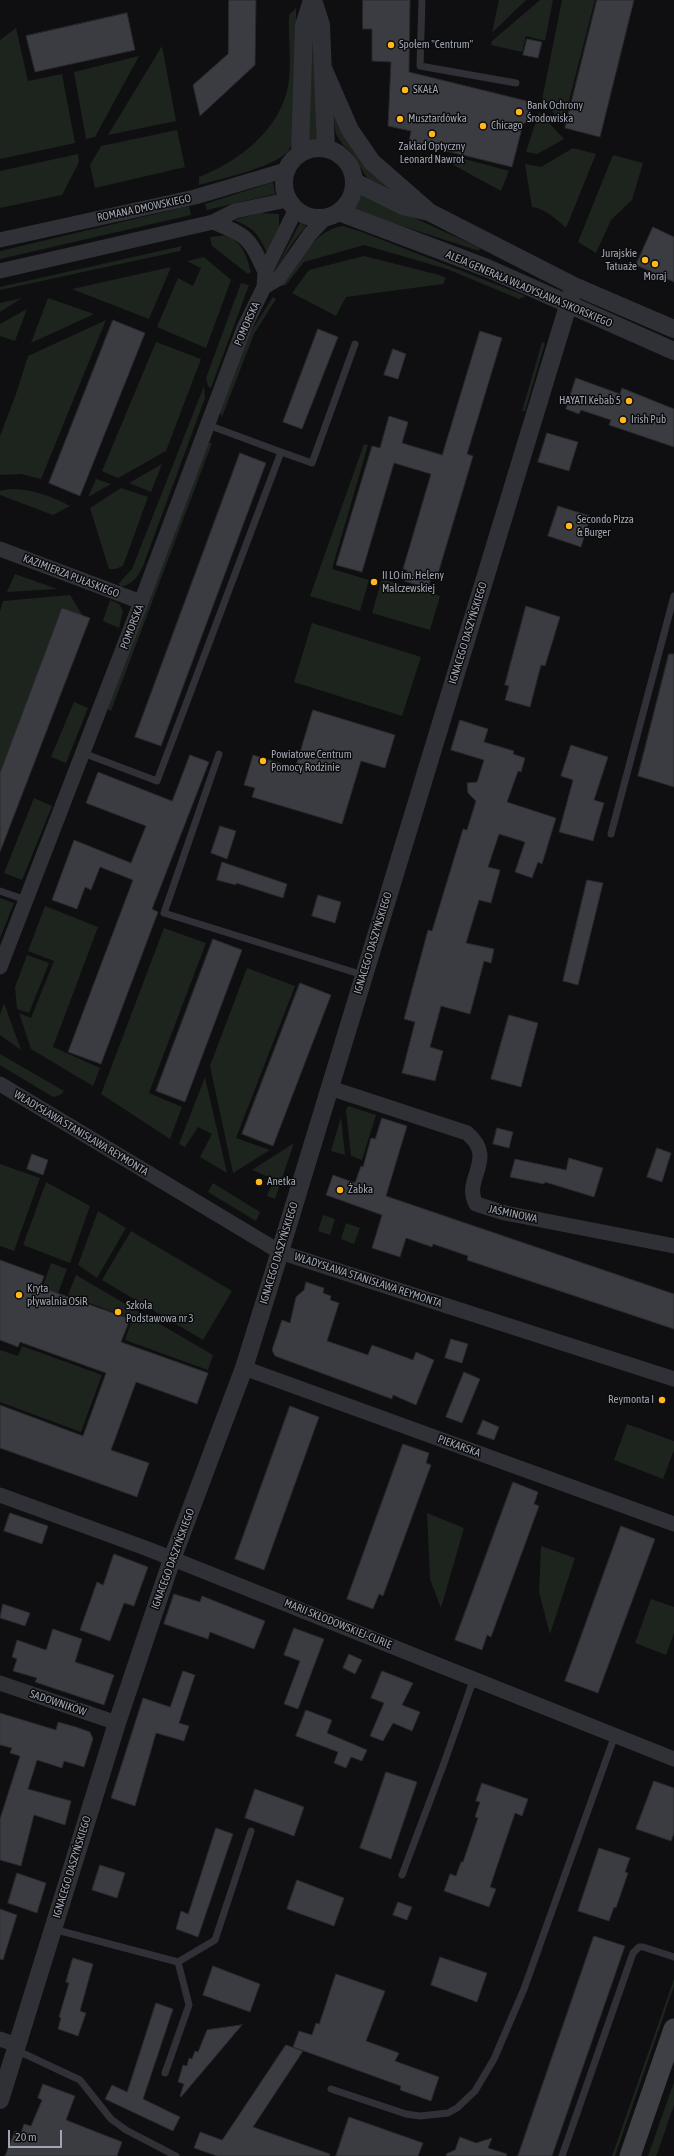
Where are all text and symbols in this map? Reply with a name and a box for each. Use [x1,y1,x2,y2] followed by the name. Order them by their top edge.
[399,38,473,52] place label: Społem "Centrum"
[386,40,396,50] marker: Społem "Centrum"
[413,83,438,97] place label: SKAŁA
[400,85,410,95] marker: SKAŁA
[527,99,583,125] place label: Bank Ochrony Środowiska
[514,107,524,117] marker: Bank Ochrony Środowiska
[408,112,467,126] place label: Musztardówka
[395,114,405,124] marker: Musztardówka
[491,119,523,133] place label: Chicago
[478,121,488,131] marker: Chicago
[427,129,437,139] marker: Zakład Optyczny Leonard Nawrot
[399,140,465,166] place label: Zakład Optyczny Leonard Nawrot
[96,192,192,224] street label: ROMANA DMOWSKIEGO
[602,247,637,273] place label: Jurajskie Tatuaże
[444,248,614,330] street label: ALEJA GENERAŁA WŁADYSŁAWA SIKORSKIEGO
[640,255,650,265] marker: Jurajskie Tatuaże
[650,259,660,269] marker: Moraj
[643,270,667,284] place label: Moraj
[232,300,262,348] street label: POMORSKA
[559,394,621,408] place label: HAYATI Kebab 5
[624,396,634,406] marker: HAYATI Kebab 5
[631,413,666,427] place label: Irish Pub
[618,415,628,425] marker: Irish Pub
[577,513,634,539] place label: Secondo Pizza & Burger
[564,521,574,531] marker: Secondo Pizza & Burger
[21,552,121,600] street label: KAZIMIERZA PUŁASKIEGO
[382,569,444,595] place label: II LO im. Heleny Malczewskiej
[369,577,379,587] marker: II LO im. Heleny Malczewskiej
[446,580,490,686] street label: IGNACEGO DASZYŃSKIEGO
[118,603,146,651] street label: POMORSKA
[271,748,352,774] place label: Powiatowe Centrum Pomocy Rodzinie
[258,756,268,766] marker: Powiatowe Centrum Pomocy Rodzinie
[351,890,395,996] street label: IGNACEGO DASZYŃSKIEGO
[11,1088,151,1178] street label: WŁADYSŁAWA STANISŁAWA REYMONTA
[267,1175,296,1189] place label: Anetka
[254,1177,264,1187] marker: Anetka
[348,1183,373,1197] place label: Żabka
[335,1185,345,1195] marker: Żabka
[257,1200,301,1306] street label: IGNACEGO DASZYŃSKIEGO
[487,1202,539,1226] street label: JAŚMINOWA
[292,1250,444,1310] street label: WŁADYSŁAWA STANISŁAWA REYMONTA
[27,1282,88,1308] place label: Kryta pływalnia OSiR
[14,1290,24,1300] marker: Kryta pływalnia OSiR
[126,1299,194,1325] place label: Szkoła Podstawowa nr 3
[113,1307,123,1317] marker: Szkoła Podstawowa nr 3
[608,1393,654,1407] place label: Reymonta I
[657,1395,667,1405] marker: Reymonta I
[436,1432,482,1460] street label: PIEKARSKA
[149,1507,197,1611] street label: IGNACEGO DASZYŃSKIEGO
[282,1596,394,1652] street label: MARII SKŁODOWSKIEJ-CURIE
[28,1687,88,1719] street label: SADOWNIKÓW
[50,1814,94,1920] street label: IGNACEGO DASZYŃSKIEGO
[10,2122,64,2148] scale bar
[15,2130,37,2144] text: 20 m

